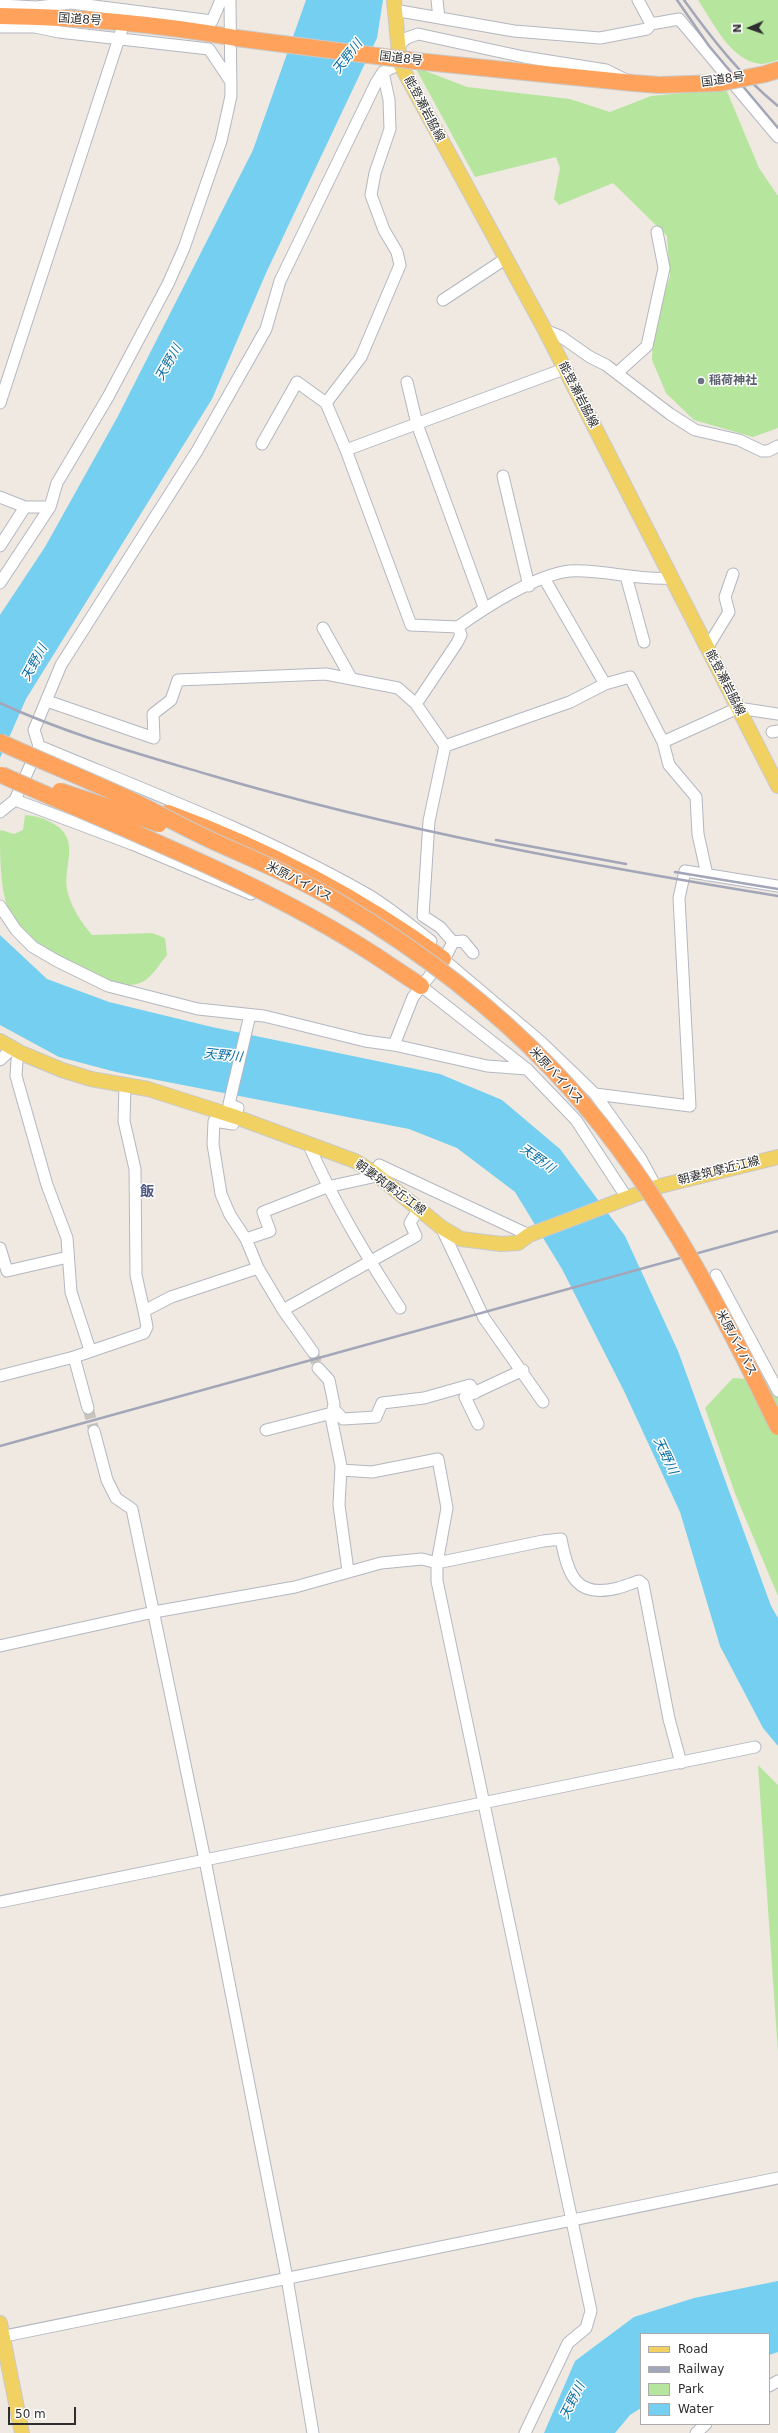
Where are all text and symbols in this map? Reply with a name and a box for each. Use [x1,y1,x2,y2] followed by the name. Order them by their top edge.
[730,8,770,48] north arrow
[58,11,102,29] street label: 国道8号
[731,24,744,33] text: N
[330,37,366,77] water label: 天野川
[378,49,424,69] street label: 国道8号
[700,70,746,90] street label: 国道8号
[401,74,447,144] street label: 能登瀬岩脇線
[152,342,186,384] water label: 天野川
[555,360,601,430] street label: 能登瀬岩脇線
[709,374,757,388] place label: 稲荷神社
[696,376,706,386] marker: 稲荷神社
[19,642,51,684] water label: 天野川
[702,648,748,718] street label: 能登瀬岩脇線
[264,859,334,905] street label: 米原バイパス
[526,1045,586,1107] street label: 米原バイパス
[203,1046,243,1066] water label: 天野川
[517,1141,557,1177] water label: 天野川
[677,1154,761,1188] street label: 朝妻筑摩近江線
[352,1157,428,1219] street label: 朝妻筑摩近江線
[140,1184,154,1200] district label: 飯
[713,1308,759,1378] street label: 米原バイパス
[650,1435,680,1477] water label: 天野川
[640,2333,770,2425] legend
[678,2342,708,2356] text: Road
[678,2362,724,2376] text: Railway
[557,2380,589,2422] water label: 天野川
[678,2382,704,2396] text: Park
[10,2399,78,2425] scale bar
[678,2402,713,2416] text: Water
[15,2407,46,2421] text: 50 m

